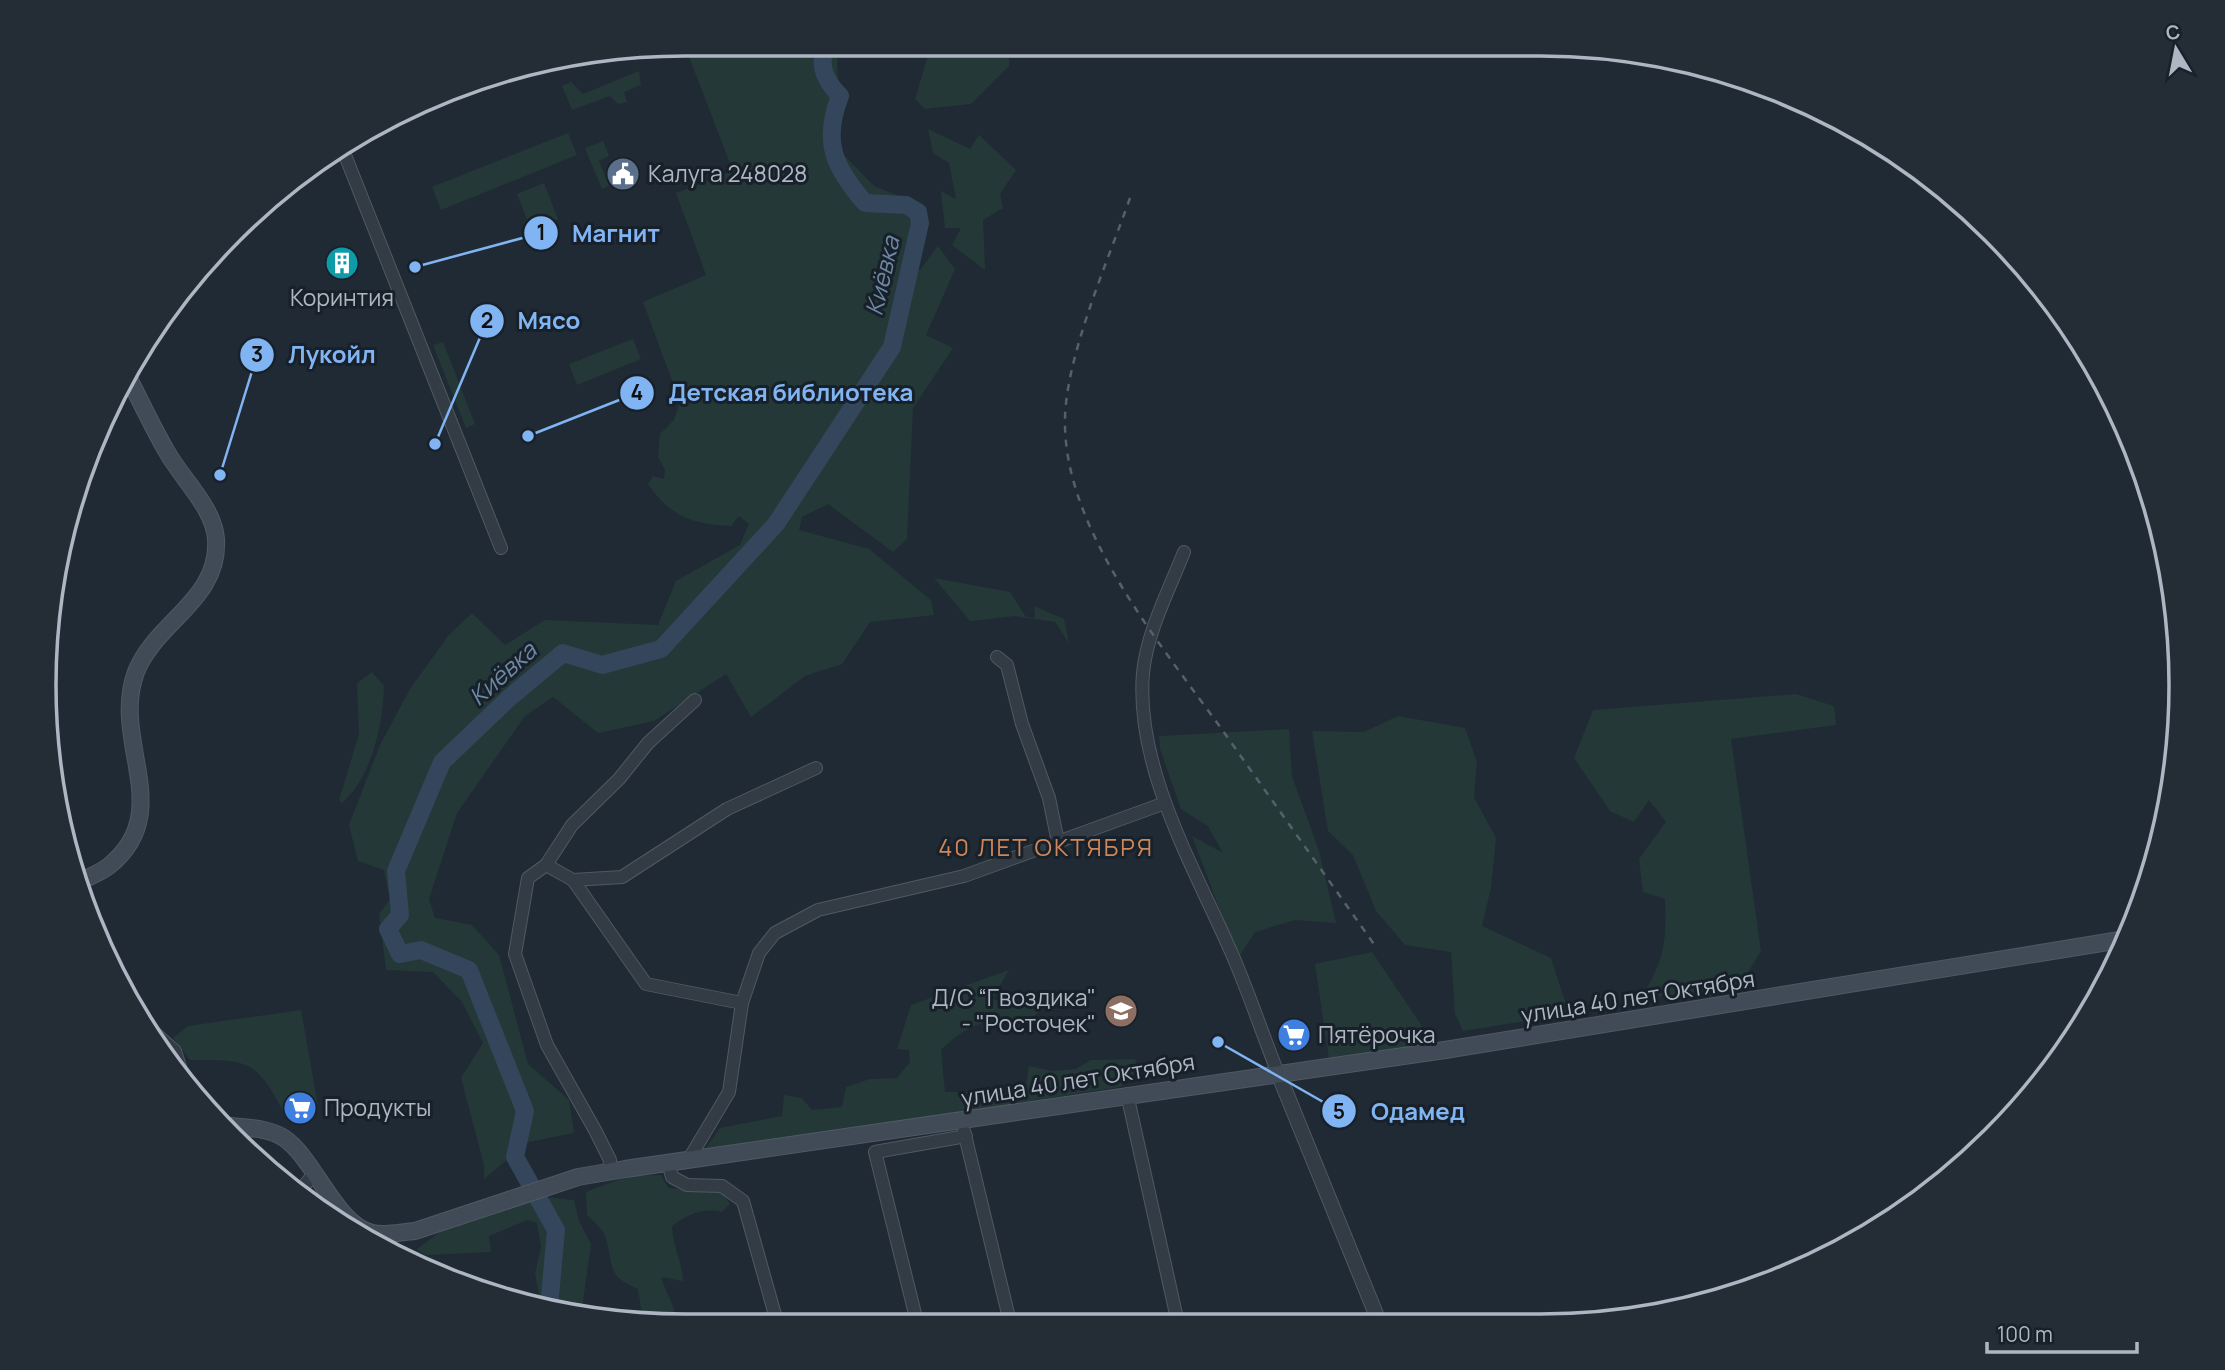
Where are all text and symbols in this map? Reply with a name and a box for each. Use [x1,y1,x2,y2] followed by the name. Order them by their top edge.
[2141,14,2211,84] north arrow
[2164,18,2182,46] text: С
[604,155,642,193] public building icon: Калуга 248028
[648,157,807,189] place label: Калуга 248028
[523,211,675,256] callout: Магнит
[572,216,660,249] text: Магнит
[536,218,546,246] text: 1
[856,231,907,318] water label: Киёвка
[323,244,361,282] building icon: Коринтия
[290,281,394,313] place label: Коринтия
[469,299,595,344] callout: Мясо
[518,303,580,336] text: Мясо
[481,306,493,334] text: 2
[239,333,390,378] callout: Лукойл
[288,337,376,370] text: Лукойл
[251,340,263,368] text: 3
[620,370,927,415] callout: Детская библиотека
[669,375,913,408] text: Детская библиотека
[631,378,643,406] text: 4
[461,633,544,712] water label: Киёвка
[938,830,1154,863] district label: 40 ЛЕТ ОКТЯБРЯ
[1519,962,1757,1030] street label: улица 40 лет Октября
[931,981,1096,1039] place label: Д/С “Гвоздика" - "Росточек"
[1102,992,1140,1030] school or university icon: Д/С “Гвоздика" - "Росточек"
[1275,1016,1313,1054] supermarket icon: Пятёрочка
[1318,1018,1436,1050] place label: Пятёрочка
[959,1045,1197,1113] street label: улица 40 лет Октября
[281,1089,319,1127] supermarket icon: Продукты
[1322,1089,1479,1134] callout: Одамед
[324,1091,432,1123] place label: Продукты
[1371,1094,1465,1127] text: Одамед
[1333,1097,1345,1125] text: 5
[1987,1310,2138,1354] scale bar
[1997,1320,2053,1348] text: 100 m

